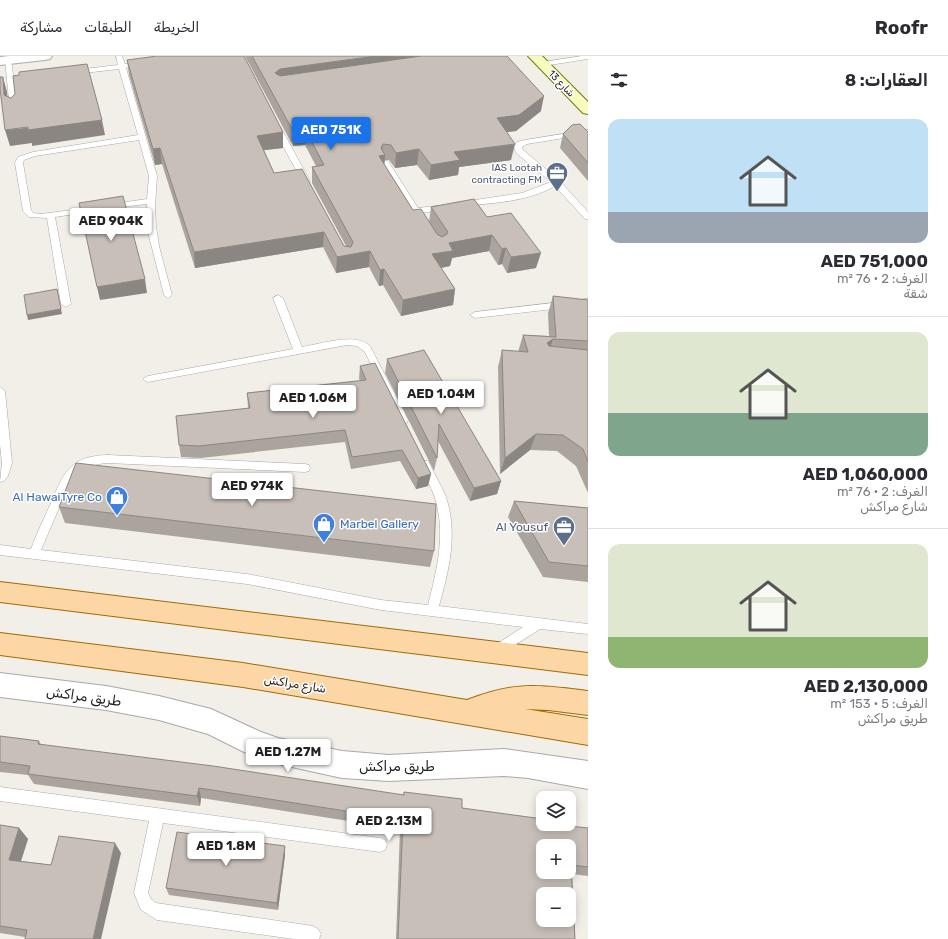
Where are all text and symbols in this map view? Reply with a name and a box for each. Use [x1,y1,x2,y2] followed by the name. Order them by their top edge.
[875,16,928,39] text: Roofr
[20,19,62,36] text: مشاركة
[84,19,132,36] text: الطبقات
[154,19,199,36] text: الخريطة
[545,68,577,100] street label: شارع 13
[608,69,630,91] icon: filters
[845,70,928,90] text: العقارات: 8
[290,117,372,151] pin: AED 751K
[301,122,361,137] text: AED 751K
[732,145,804,217] icon: home
[544,160,570,193] office icon: IAS Lootah contracting FM
[471,162,542,186] place label: IAS Lootah contracting FM
[70,208,152,242] pin: AED 904K
[79,213,143,228] text: AED 904K
[821,251,928,271] text: AED 751,000
[837,271,928,286] text: الغرف: 2 · 76 m²
[903,286,928,301] text: شقة
[732,358,804,430] icon: home
[395,381,487,415] pin: AED 1.04M
[267,385,359,419] pin: AED 1.06M
[407,386,475,401] text: AED 1.04M
[279,390,347,405] text: AED 1.06M
[803,464,928,484] text: AED 1,060,000
[211,473,293,507] pin: AED 974K
[221,478,283,493] text: AED 974K
[104,484,130,517] shop icon: Al HawaiTyre Co
[837,484,928,499] text: الغرف: 2 · 76 m²
[12,490,102,504] place label: Al HawaiTyre Co
[860,499,928,514] text: شارع مراكش
[311,511,337,544] shop icon: Marbel Gallery
[551,514,577,547] office icon: Al Yousuf
[340,517,419,531] place label: Marbel Gallery
[496,520,548,534] place label: Al Yousuf
[732,570,804,642] icon: home
[263,672,327,698] street label: شارع مراكش
[804,676,928,696] text: AED 2,130,000
[45,683,123,710] street label: طريق مراكش
[830,696,928,711] text: الغرف: 5 · 153 m²
[858,711,928,726] text: طريق مراكش
[242,739,334,773] pin: AED 1.27M
[255,744,321,759] text: AED 1.27M
[359,758,435,775] street label: طريق مراكش
[536,791,576,927] map controls
[536,791,576,831] button: layers
[343,808,435,842] pin: AED 2.13M
[356,813,422,828] text: AED 2.13M
[185,833,267,867] pin: AED 1.8M
[196,838,256,853] text: AED 1.8M
[536,839,576,879] button: +
[536,887,576,927] button: −

